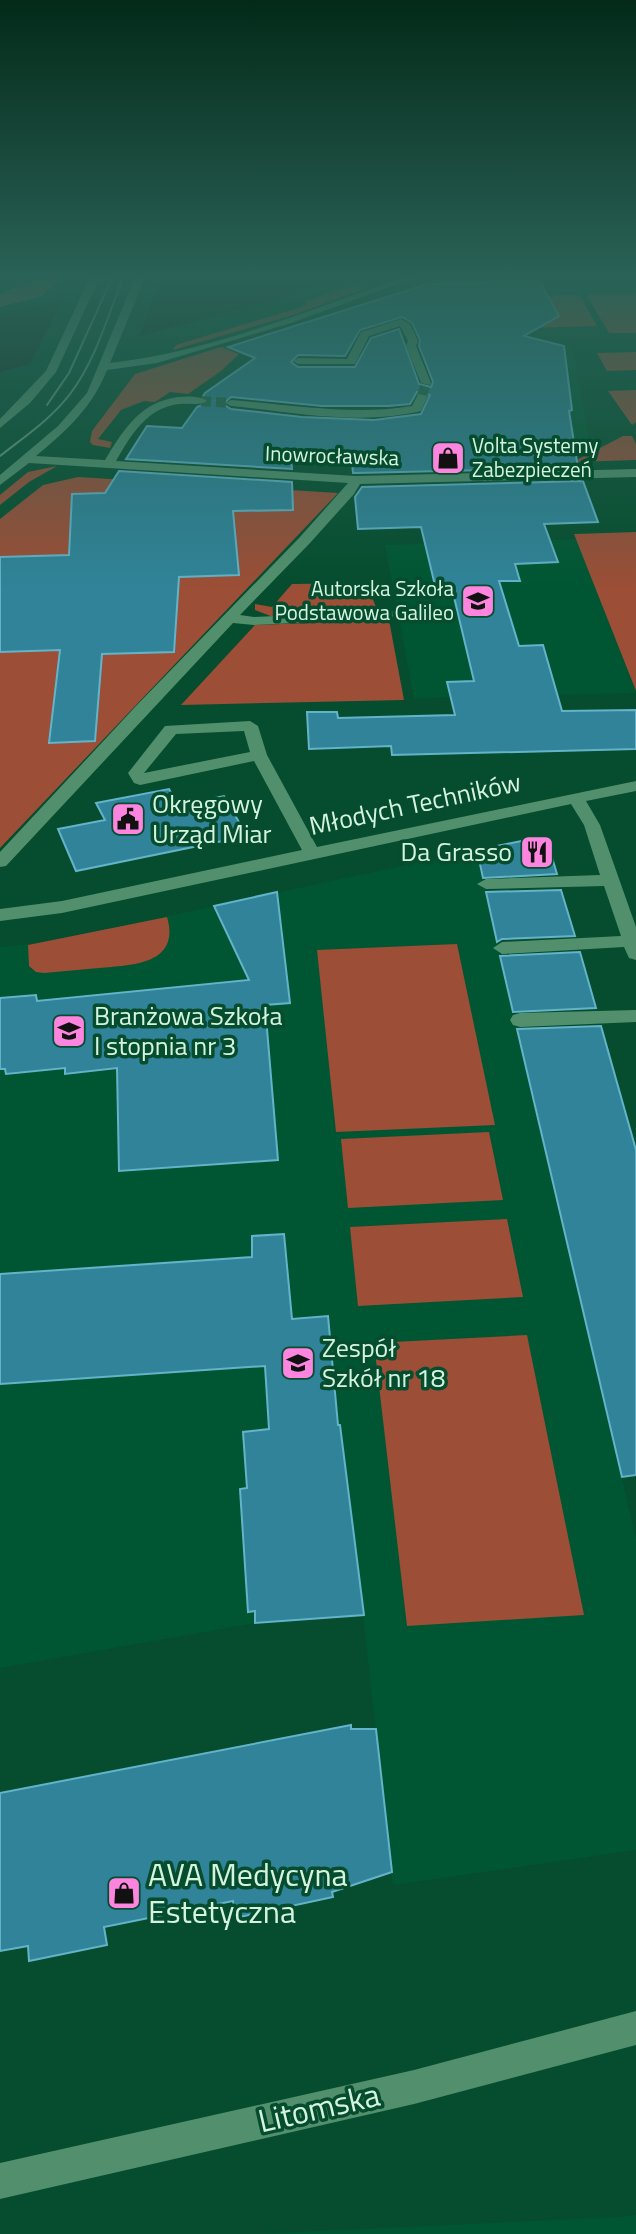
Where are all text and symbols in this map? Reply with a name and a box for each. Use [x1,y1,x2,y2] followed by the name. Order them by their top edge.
[472,429,598,485] place label: Volta Systemy Zabezpieczeń
[265,437,400,473] street label: Inowrocławska
[429,439,467,477] shop icon: Volta Systemy Zabezpieczeń
[274,572,454,628] place label: Autorska Szkoła Podstawowa Galileo
[459,582,497,620] school or university icon: Autorska Szkoła Podstawowa Galileo
[305,762,524,845] street label: Młodych Techników
[152,784,272,853] place label: Okręgowy Urząd Miar
[109,800,147,838] public building icon: Okręgowy Urząd Miar
[401,832,512,871] place label: Da Grasso
[518,833,556,871] restaurant icon: Da Grasso
[94,996,283,1065] place label: Branżowa Szkoła I stopnia nr 3
[50,1012,88,1050] school or university icon: Branżowa Szkoła I stopnia nr 3
[322,1328,445,1397] place label: Zespół Szkół nr 18
[279,1344,317,1382] school or university icon: Zespół Szkół nr 18
[148,1850,348,1935] place label: AVA Medycyna Estetyczna
[105,1874,143,1912] shop icon: AVA Medycyna Estetyczna
[253,2070,384,2144] street label: Litomska

